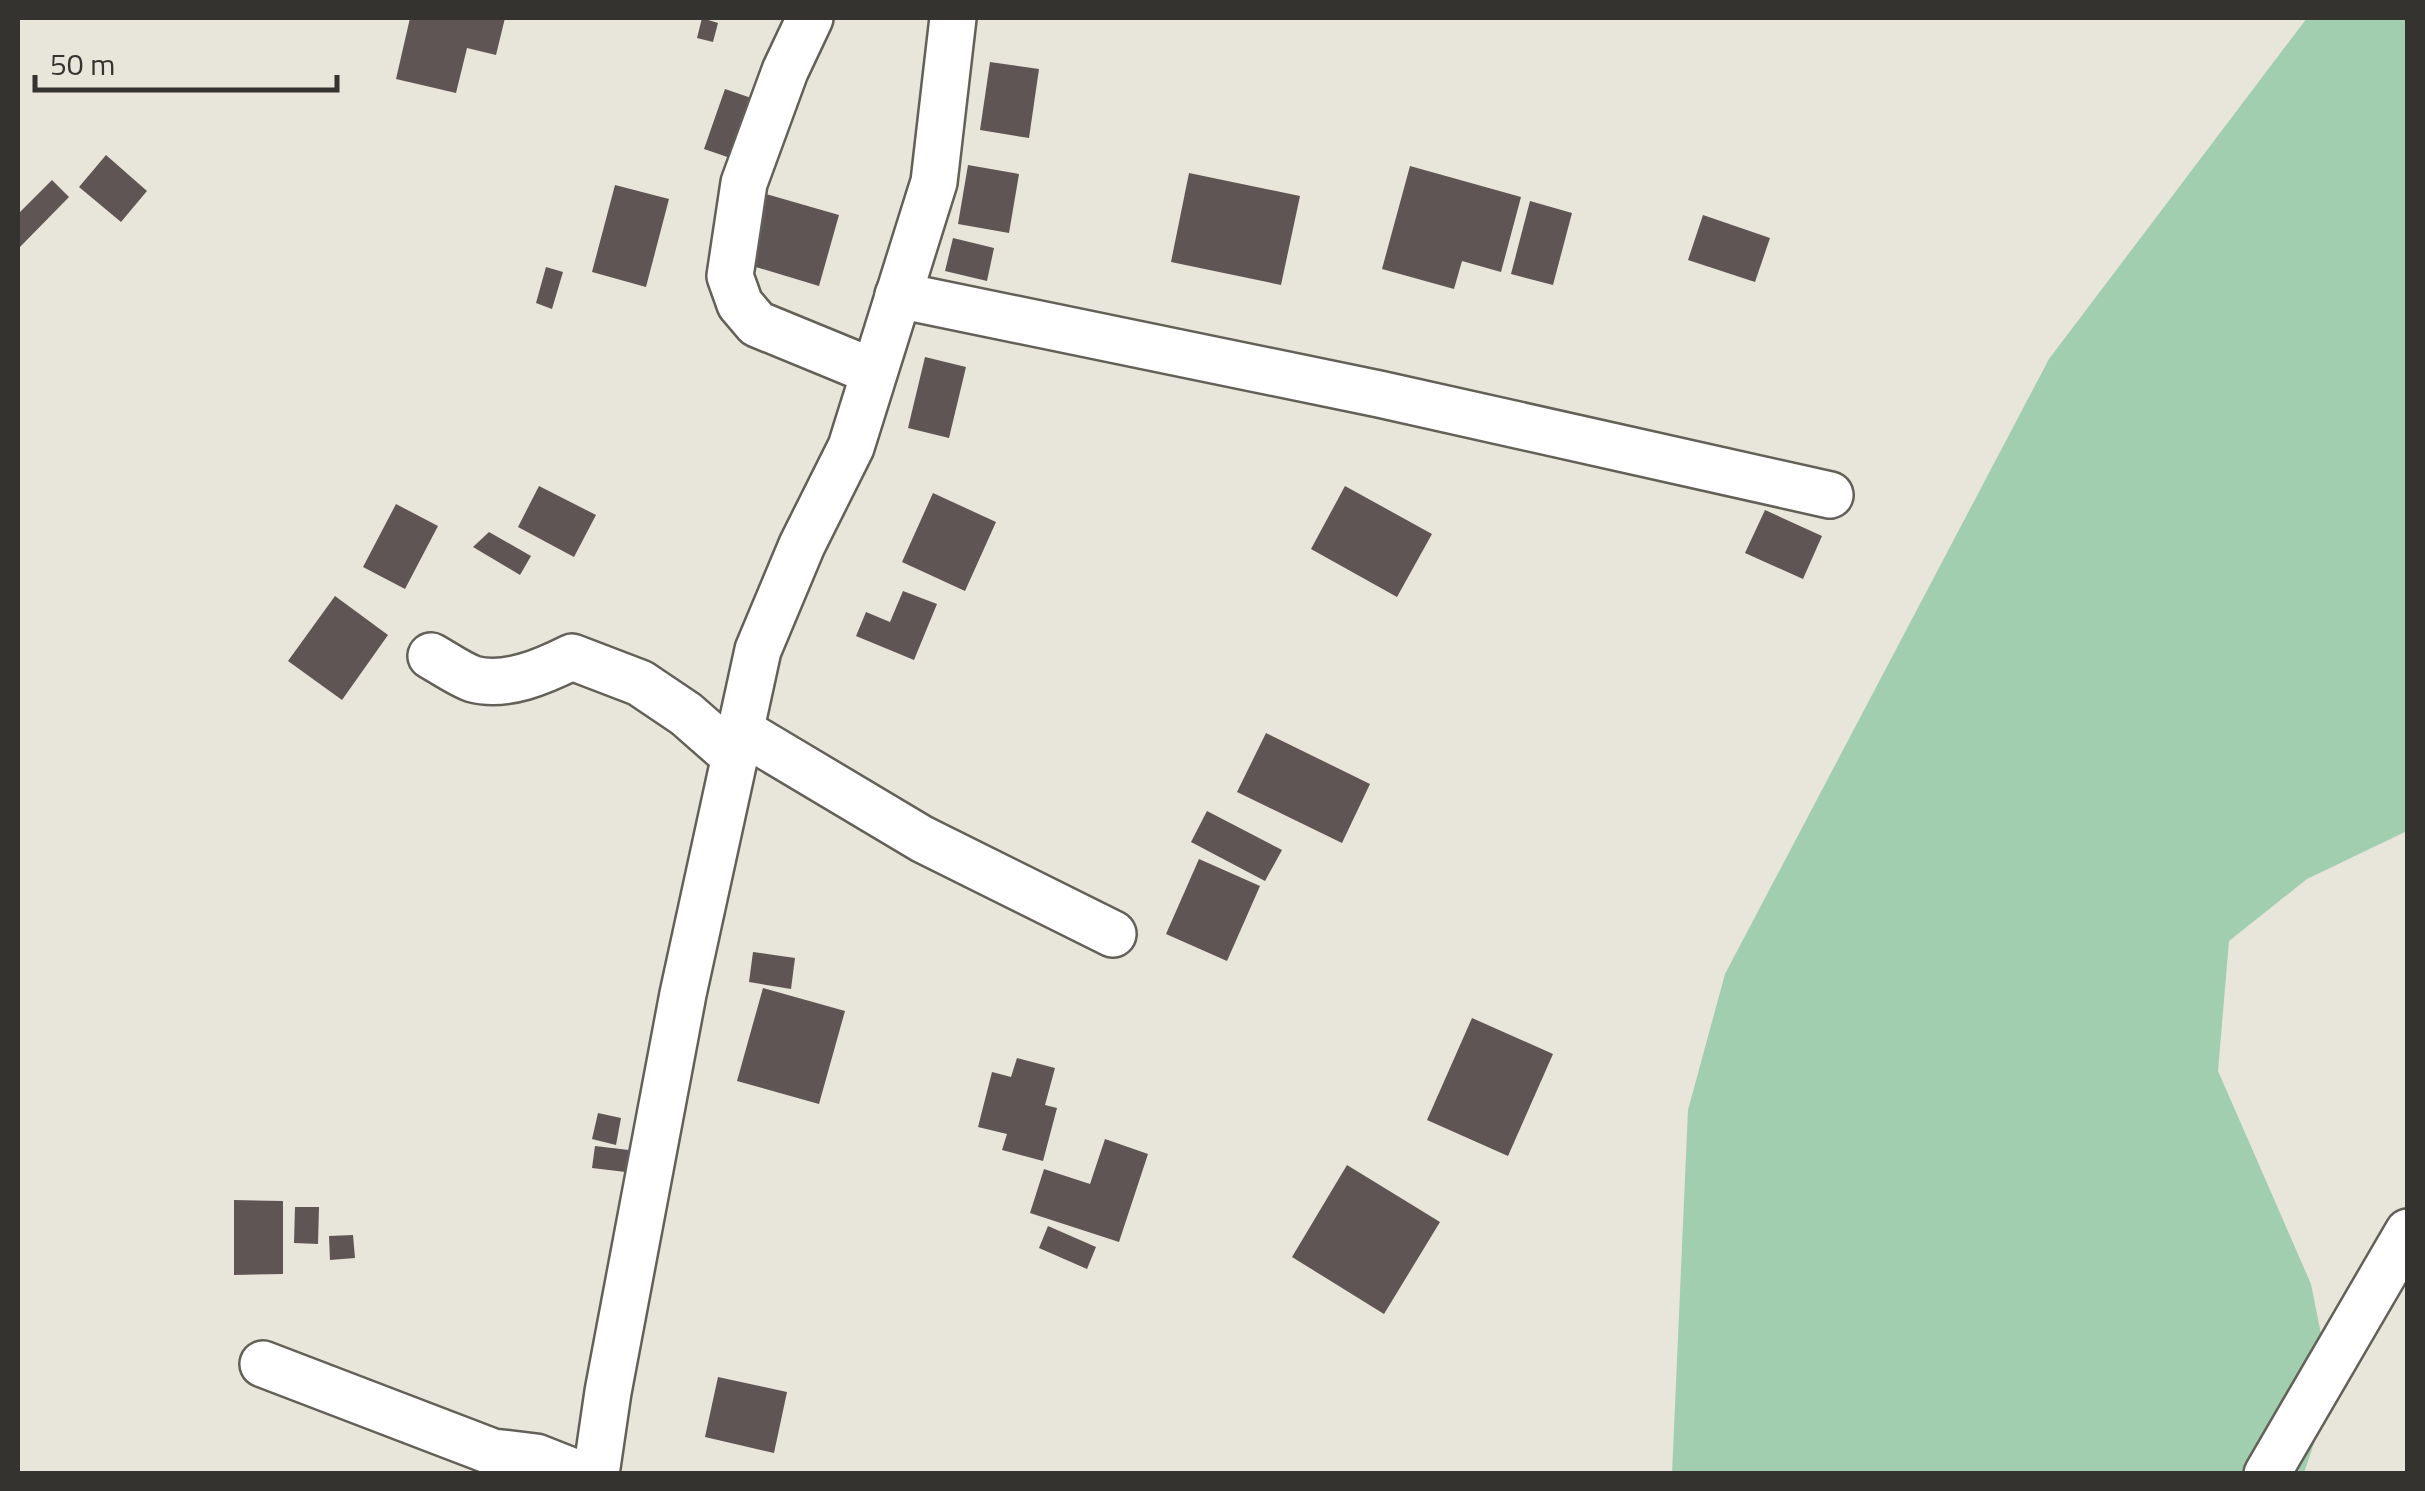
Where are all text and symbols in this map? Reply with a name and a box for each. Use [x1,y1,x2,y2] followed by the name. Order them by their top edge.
[35,30,338,92] scale bar
[50,41,115,87] text: 50 m

